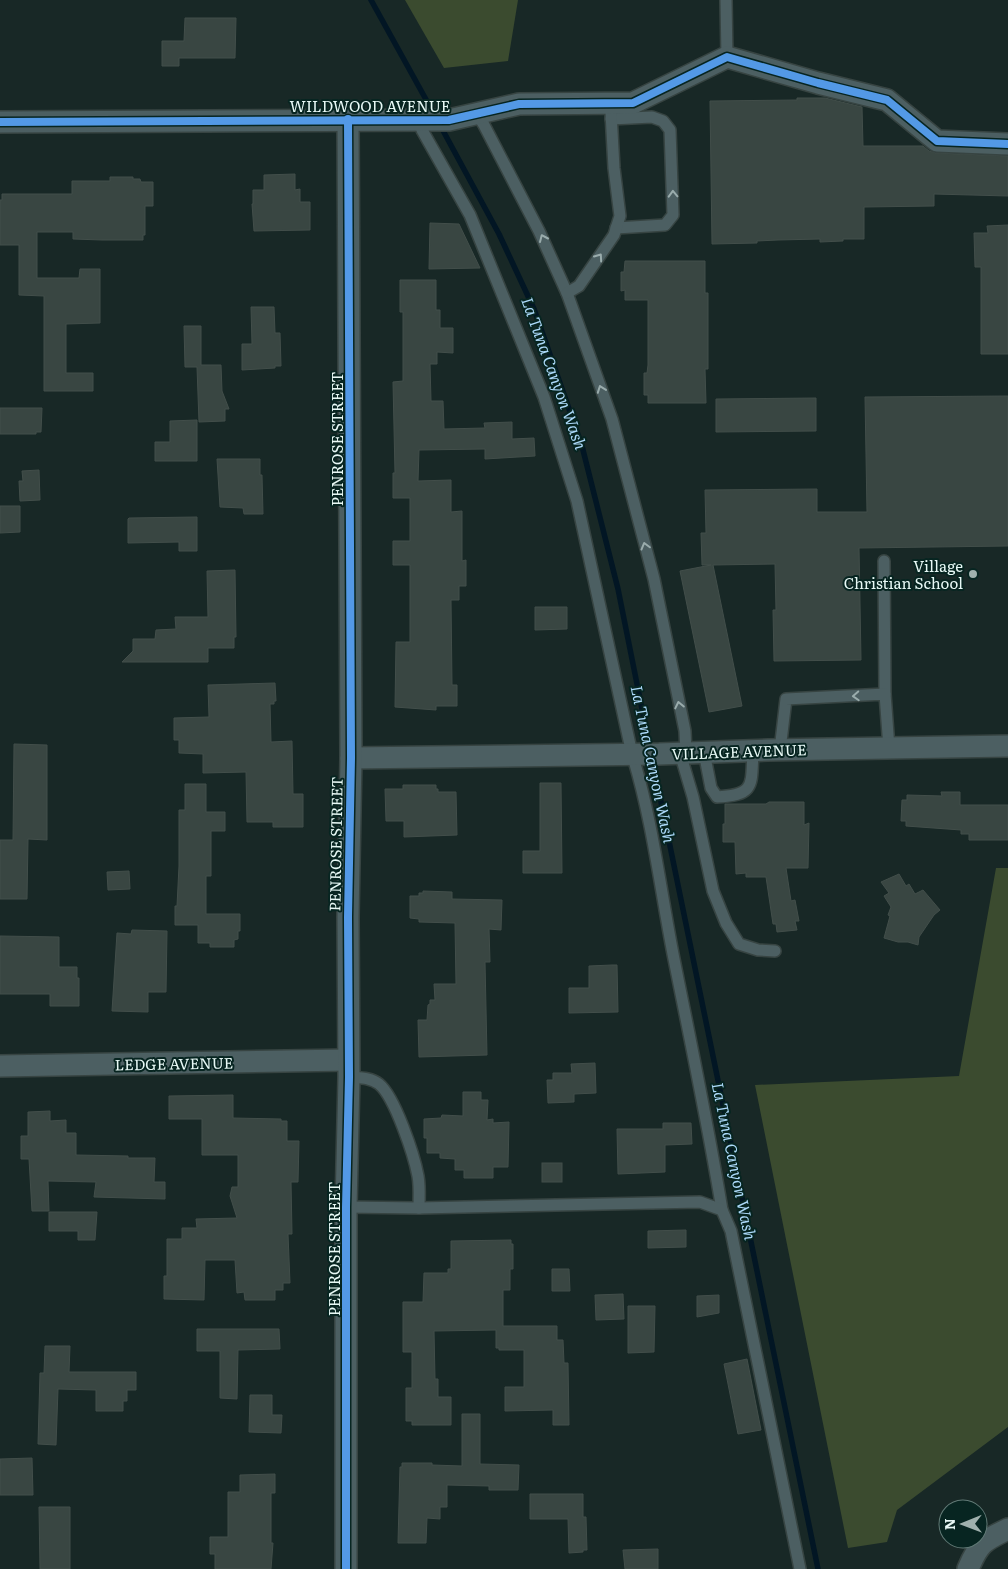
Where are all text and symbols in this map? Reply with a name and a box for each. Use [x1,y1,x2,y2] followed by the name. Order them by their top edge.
[290,94,450,117] street label: WILDWOOD AVENUE
[667,189,678,197] one-way arrow
[538,234,549,243] one-way arrow
[593,253,602,263] one-way arrow
[516,293,594,453] water label: La Tuna Canyon Wash
[325,372,348,506] street label: PENROSE STREET
[597,386,607,394] one-way arrow
[640,541,651,550] one-way arrow
[844,554,963,594] place label: Village Christian School
[967,568,979,580] marker: Village Christian School
[626,683,683,846] water label: La Tuna Canyon Wash
[851,690,859,701] one-way arrow
[675,700,685,709] one-way arrow
[671,737,807,765] street label: VILLAGE AVENUE
[322,776,348,912] street label: PENROSE STREET
[114,1050,234,1076] street label: LEDGE AVENUE
[707,1080,764,1243] water label: La Tuna Canyon Wash
[322,1182,345,1316] street label: PENROSE STREET
[938,1499,988,1549] north arrow
[939,1518,959,1530] text: N

